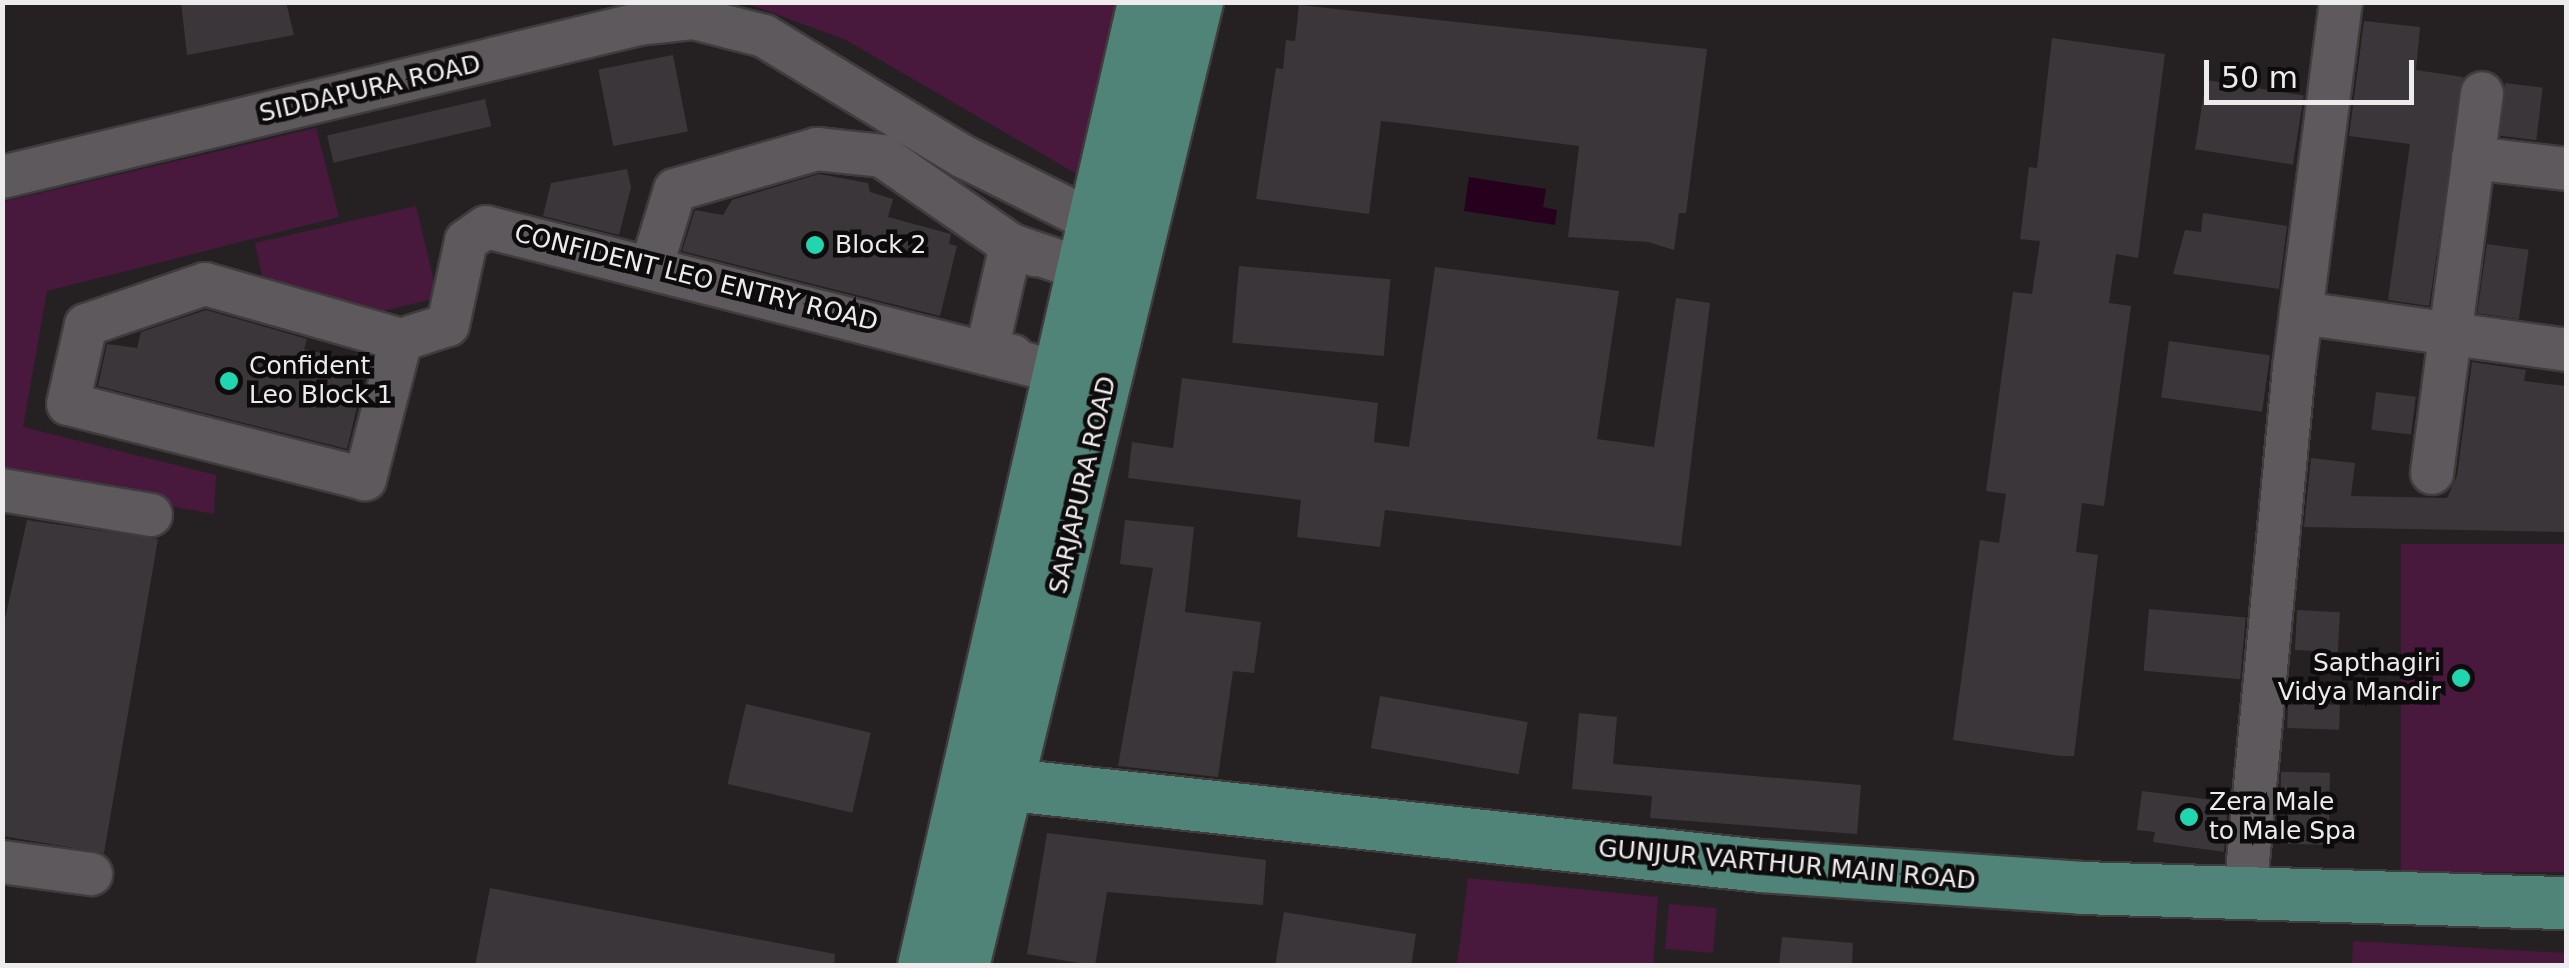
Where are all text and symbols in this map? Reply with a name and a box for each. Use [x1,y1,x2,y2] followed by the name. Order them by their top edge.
[2209,40,2419,102] scale bar
[256,49,484,129] street label: SIDDAPURA ROAD
[2221,60,2298,95] text: 50 m
[511,218,881,338] street label: CONFIDENT LEO ENTRY ROAD
[835,230,926,260] place label: Block 2
[804,234,826,256] marker: Block 2
[249,352,393,411] place label: Confident Leo Block 1
[218,370,240,392] marker: Confident Leo Block 1
[1043,373,1123,597] street label: SARJAPURA ROAD
[2278,649,2441,708] place label: Sapthagiri Vidya Mandir
[2450,667,2472,689] marker: Sapthagiri Vidya Mandir
[2209,788,2356,847] place label: Zera Male to Male Spa
[2178,806,2200,828] marker: Zera Male to Male Spa
[1597,834,1977,896] street label: GUNJUR VARTHUR MAIN ROAD

